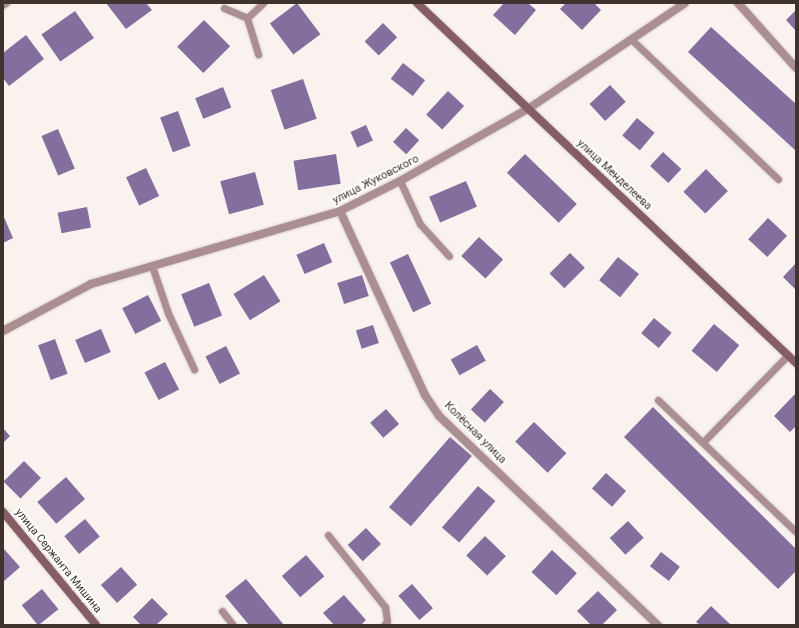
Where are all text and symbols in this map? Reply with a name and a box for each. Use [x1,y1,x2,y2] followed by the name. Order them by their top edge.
[574,137,654,213] street label: улица Менделеева
[331,153,421,207] street label: улица Жуковского
[441,399,509,467] street label: Колёсная улица
[12,506,104,616] street label: улица Сержанта Мишина

